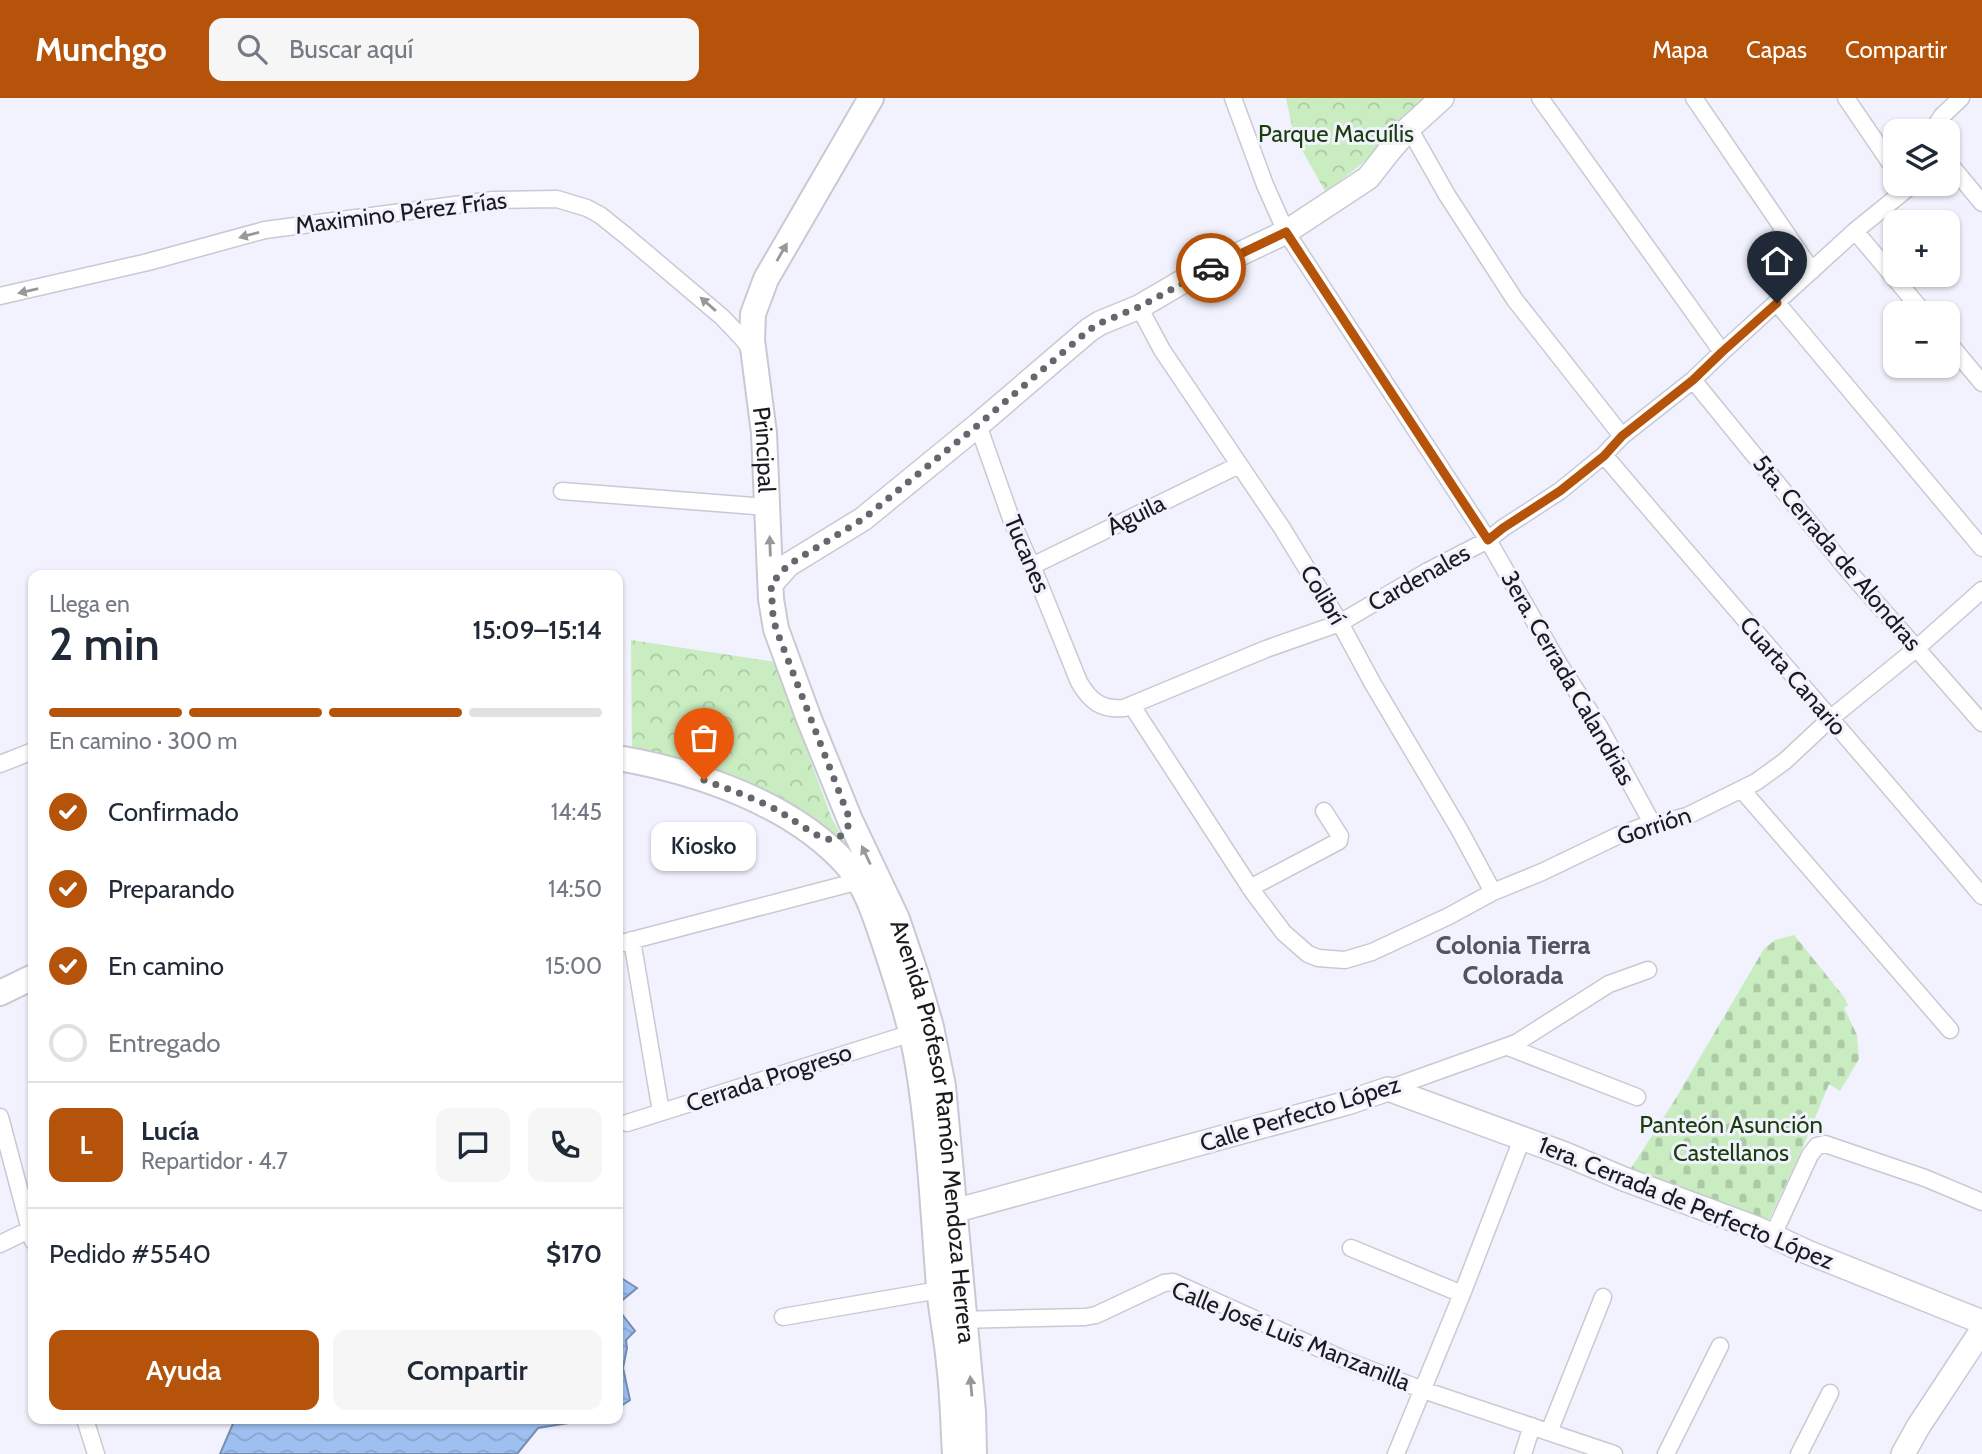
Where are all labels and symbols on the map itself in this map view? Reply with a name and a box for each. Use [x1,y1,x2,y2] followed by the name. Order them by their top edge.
[1258,119,1414,148] park label: Parque Macuílis
[293,185,508,240] street label: Maximino Pérez Frías
[238,230,259,240] one-way arrow
[1747,231,1807,303] pin
[1176,233,1246,303] courier
[775,243,788,262] one-way arrow
[17,285,39,296] one-way arrow
[699,296,717,312] one-way arrow
[747,405,782,494] street label: Principal
[1747,449,1928,656] street label: 5ta. Cerrada de Alondras
[1102,488,1170,541] street label: Águila
[998,511,1057,597] street label: Tucanes
[765,535,776,557] one-way arrow
[1363,538,1475,617] street label: Cardenales
[1294,560,1352,630] street label: Colibrí
[1495,566,1642,790] street label: 3era. Cerrada Calandrias
[1734,610,1853,741] street label: Cuarta Canario
[674,708,734,780] pin
[1613,800,1695,851] street label: Gorrión
[652,822,756,871] callout: Kiosko
[860,845,872,865] one-way arrow
[884,916,982,1345] street label: Avenida Profesor Ramón Mendoza Herrera
[1435,929,1591,991] district label: Colonia Tierra Colorada
[682,1037,855,1118] street label: Cerrada Progreso
[1196,1069,1404,1158] street label: Calle Perfecto López
[1639,1110,1823,1167] park label: Panteón Asunción Castellanos
[1534,1130,1838,1275] street label: 1era. Cerrada de Perfecto López
[1167,1274,1415,1397] street label: Calle José Luis Manzanilla
[965,1375,976,1397] one-way arrow

